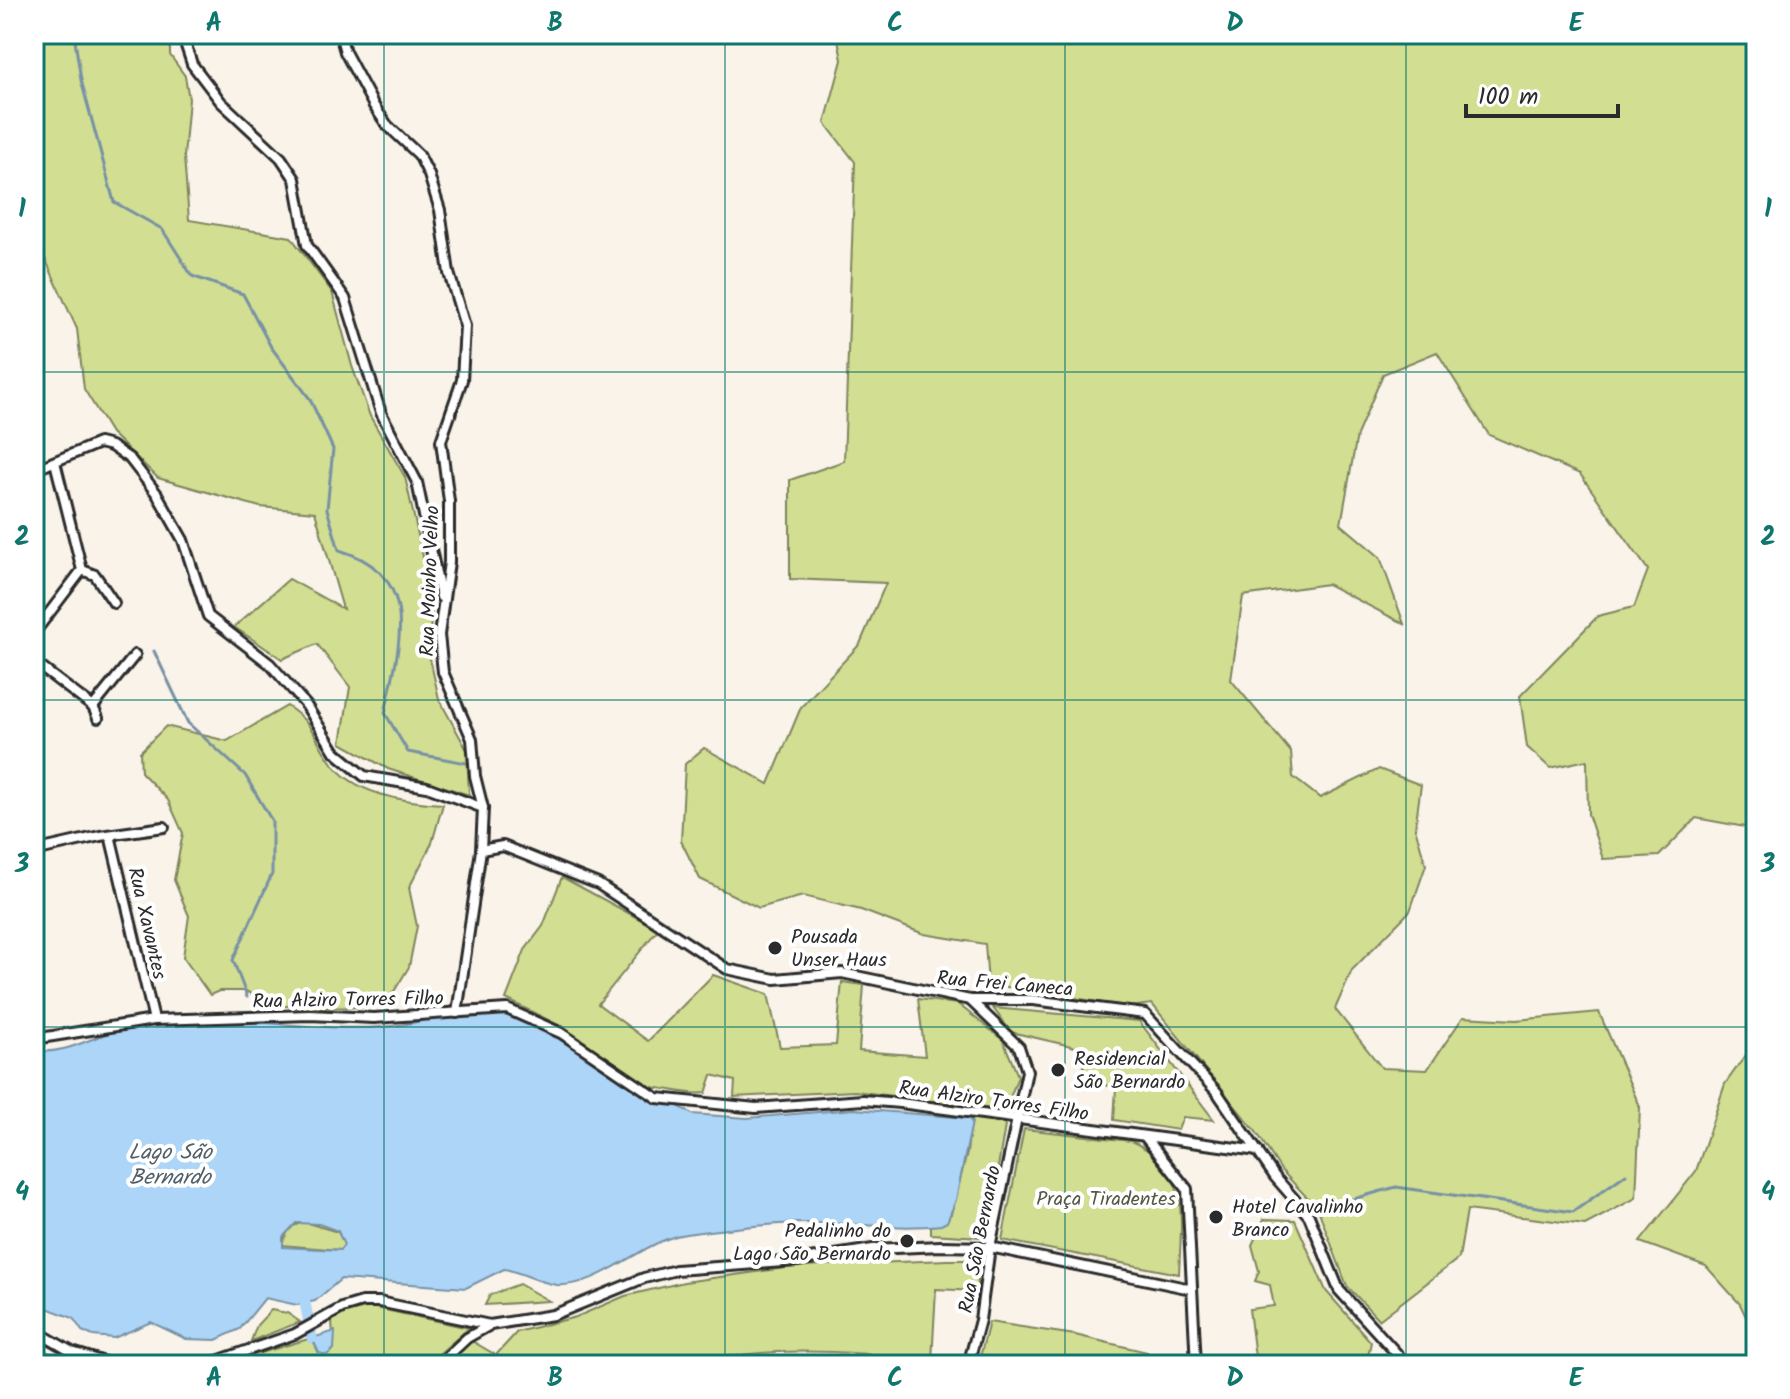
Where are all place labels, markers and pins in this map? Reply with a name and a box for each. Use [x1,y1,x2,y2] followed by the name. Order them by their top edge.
[791,922,887,977] place label: Pousada Unser Haus
[766,939,784,957] marker: Pousada Unser Haus
[1074,1044,1185,1099] place label: Residencial São Bernardo
[1049,1061,1067,1079] marker: Residencial São Bernardo
[1232,1192,1363,1247] place label: Hotel Cavalinho Branco
[1207,1208,1225,1226] marker: Hotel Cavalinho Branco
[733,1216,891,1271] place label: Pedalinho do Lago São Bernardo
[898,1232,916,1250] marker: Pedalinho do Lago São Bernardo

